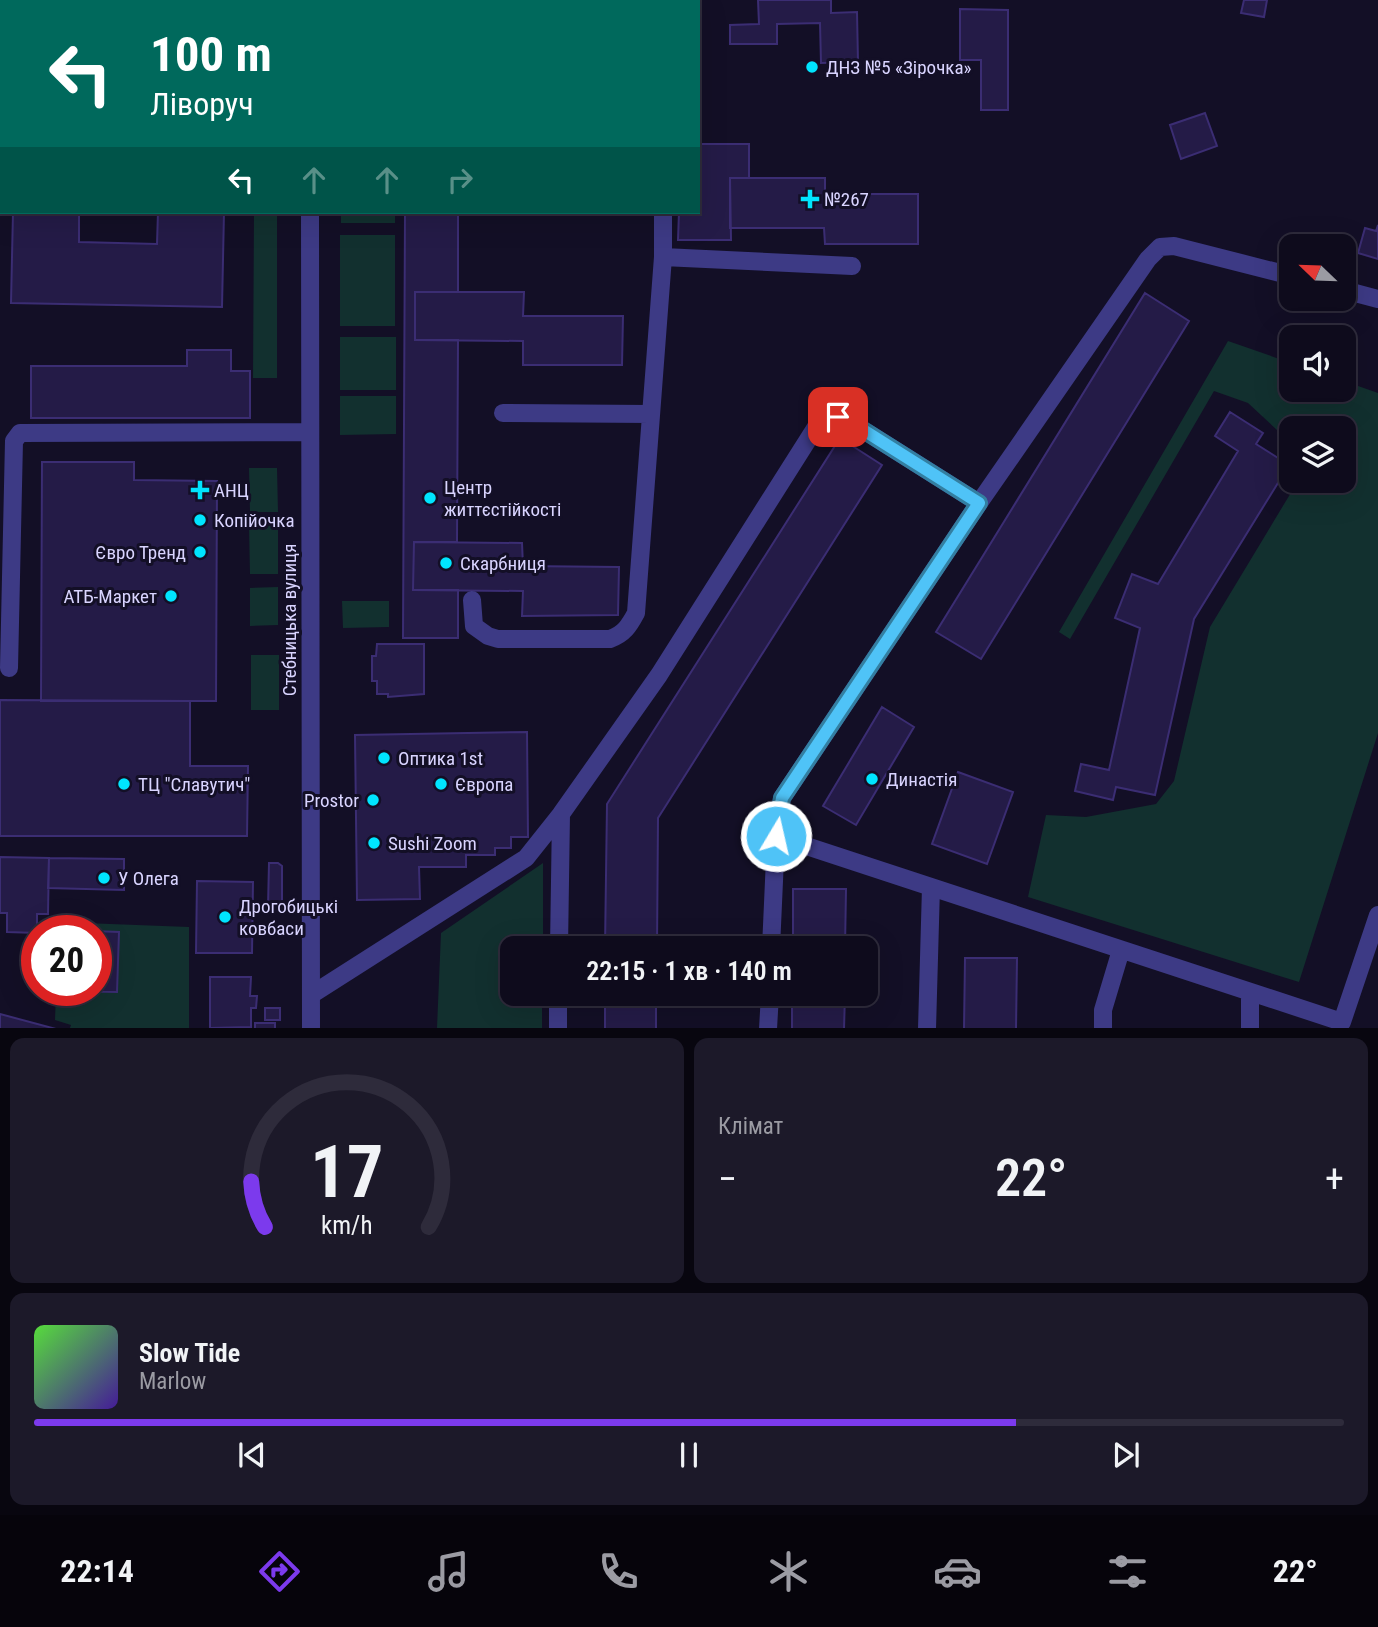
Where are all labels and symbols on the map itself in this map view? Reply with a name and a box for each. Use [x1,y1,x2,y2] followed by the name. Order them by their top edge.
[826,56,971,79] place label: ДНЗ №5 «Зірочка»
[804,59,820,75] marker: ДНЗ №5 «Зірочка»
[824,188,869,211] place label: №267
[802,191,818,207] marker: №267
[1279,234,1356,312] north arrow
[808,387,868,447] pin
[444,476,561,521] place label: Центр життєстійкості
[214,479,249,502] place label: АНЦ
[192,482,208,498] marker: АНЦ
[422,490,438,506] marker: Центр життєстійкості
[214,509,295,532] place label: Копійочка
[192,512,208,528] marker: Копійочка
[95,541,186,564] place label: Євро Тренд
[192,544,208,560] marker: Євро Тренд
[278,544,301,696] street label: Стебницька вулиця
[460,552,546,575] place label: Скарбниця
[438,555,454,571] marker: Скарбниця
[64,585,157,608] place label: АТБ-Маркет
[163,588,179,604] marker: АТБ-Маркет
[398,747,483,770] place label: Оптика 1st
[376,750,392,766] marker: Оптика 1st
[886,768,957,791] place label: Династія
[864,771,880,787] marker: Династія
[138,773,250,796] place label: ТЦ "Славутич"
[455,773,513,796] place label: Європа
[116,776,132,792] marker: ТЦ "Славутич"
[433,776,449,792] marker: Європа
[304,789,359,812] place label: Prostor
[365,792,381,808] marker: Prostor
[739,799,813,873] position arrow
[388,832,477,855] place label: Sushi Zoom
[366,835,382,851] marker: Sushi Zoom
[118,867,179,890] place label: У Олега
[96,870,112,886] marker: У Олега
[239,895,338,940] place label: Дрогобицькі ковбаси
[217,909,233,925] marker: Дрогобицькі ковбаси
[21,915,112,1006] speed limit sign: 20

